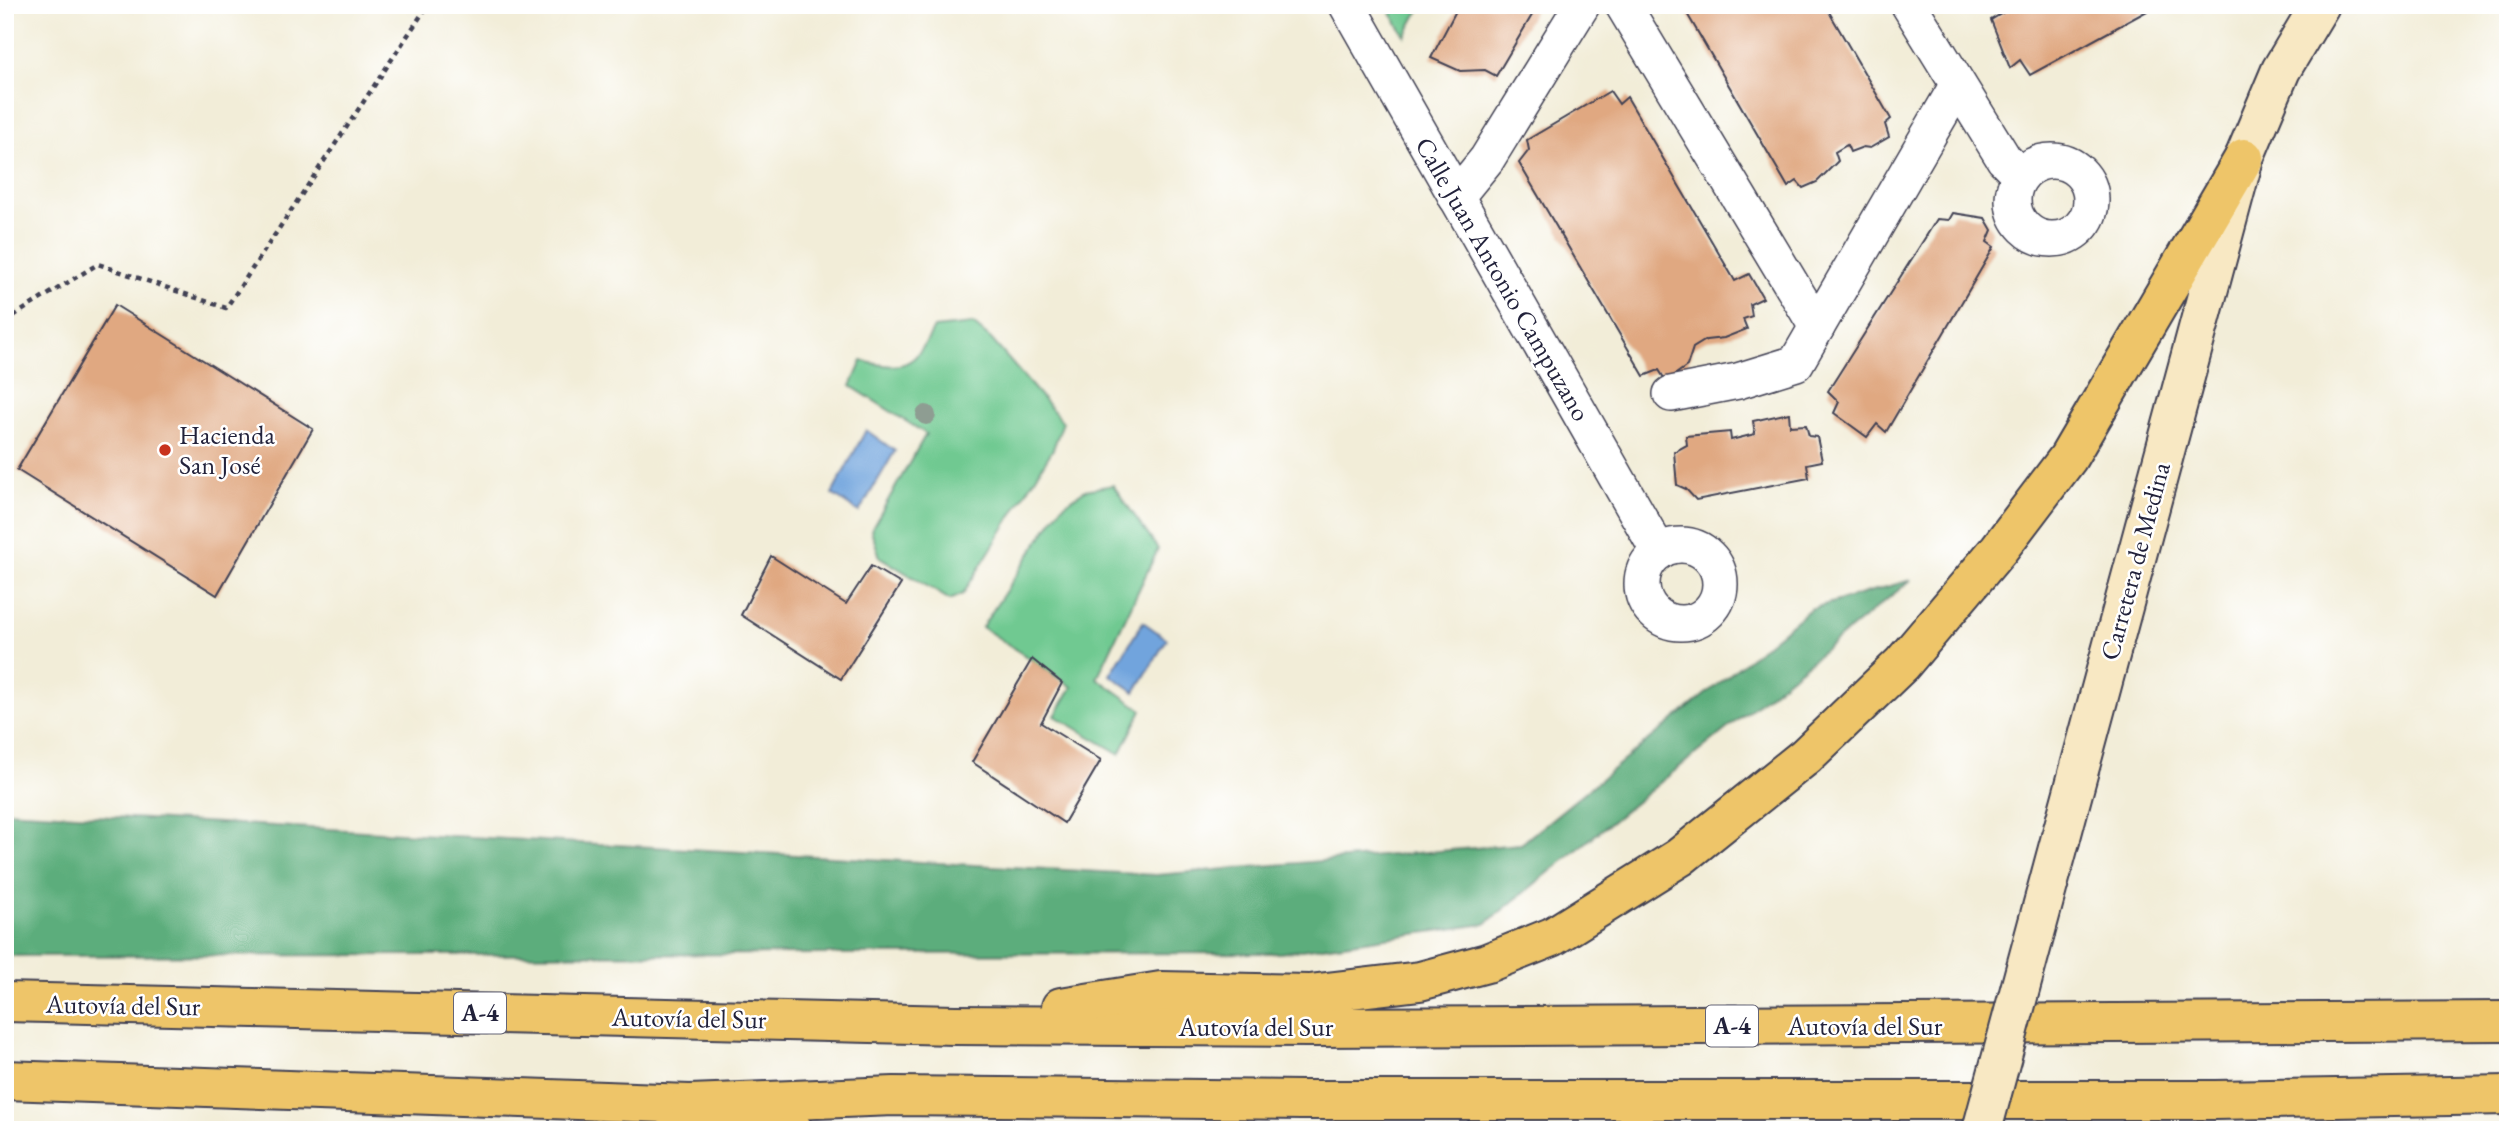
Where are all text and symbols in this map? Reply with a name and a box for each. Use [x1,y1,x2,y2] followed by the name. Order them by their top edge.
[1408,131,1598,427] street label: Calle Juan Antonio Campuzano
[179,418,275,482] place label: Hacienda San José
[157,442,173,458] marker: Hacienda San José
[2092,458,2178,664] street label: Carretera de Medina
[44,987,201,1023] street label: Autovía del Sur
[454,993,506,1034] road number: A-4
[610,1000,767,1036] street label: Autovía del Sur
[1706,1006,1758,1046] road number: A-4
[1787,1009,1943,1043] street label: Autovía del Sur
[1178,1010,1334,1044] street label: Autovía del Sur

